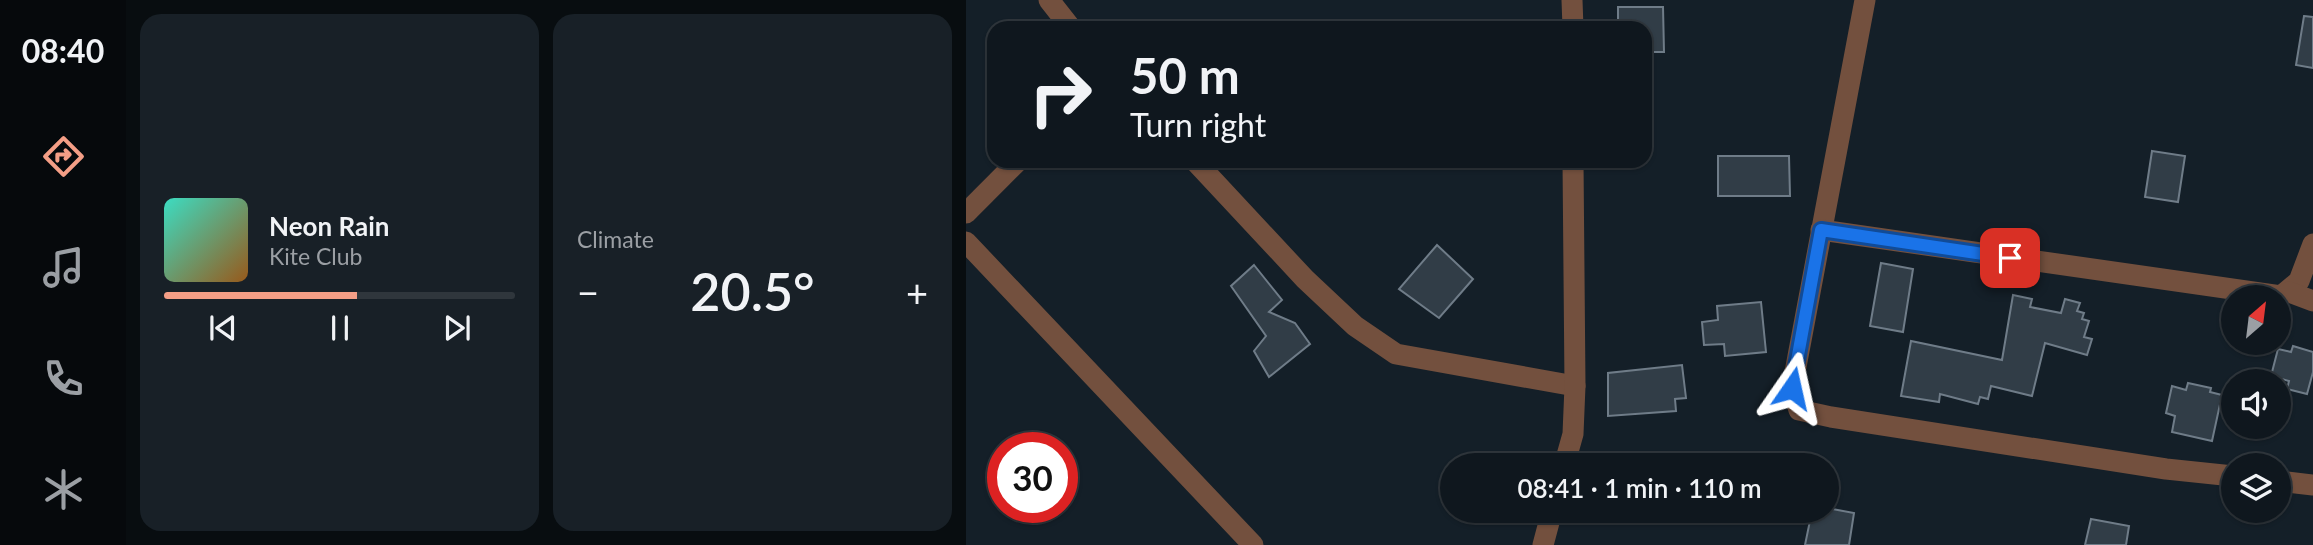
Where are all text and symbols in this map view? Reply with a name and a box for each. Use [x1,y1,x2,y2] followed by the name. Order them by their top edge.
[22,31,104,70] text: 08:40
[1130,46,1240,104] text: 50 m
[1015,49,1106,140] icon: right
[1130,105,1266,144] text: Turn right
[39,132,88,181] icon: directions
[269,210,389,242] text: Neon Rain
[577,225,654,253] text: Climate
[1980,228,2040,288] pin
[1991,239,2029,277] icon: arrive
[269,242,362,270] text: Kite Club
[39,243,88,292] icon: music
[690,260,815,322] text: 20.5°
[577,269,599,315] text: −
[906,269,928,315] text: +
[2221,285,2291,355] north arrow
[2221,285,2291,523] map controls
[204,309,242,347] icon: previous
[321,309,359,347] icon: pause
[438,309,476,347] icon: next
[1755,351,1829,425] position arrow
[39,354,88,403] icon: phone
[2221,369,2291,439] button: sound
[987,432,1078,523] speed limit sign: 30
[2221,453,2291,523] button: layers
[39,465,88,514] icon: climate
[1517,472,1762,504] text: 08:41 · 1 min · 110 m

